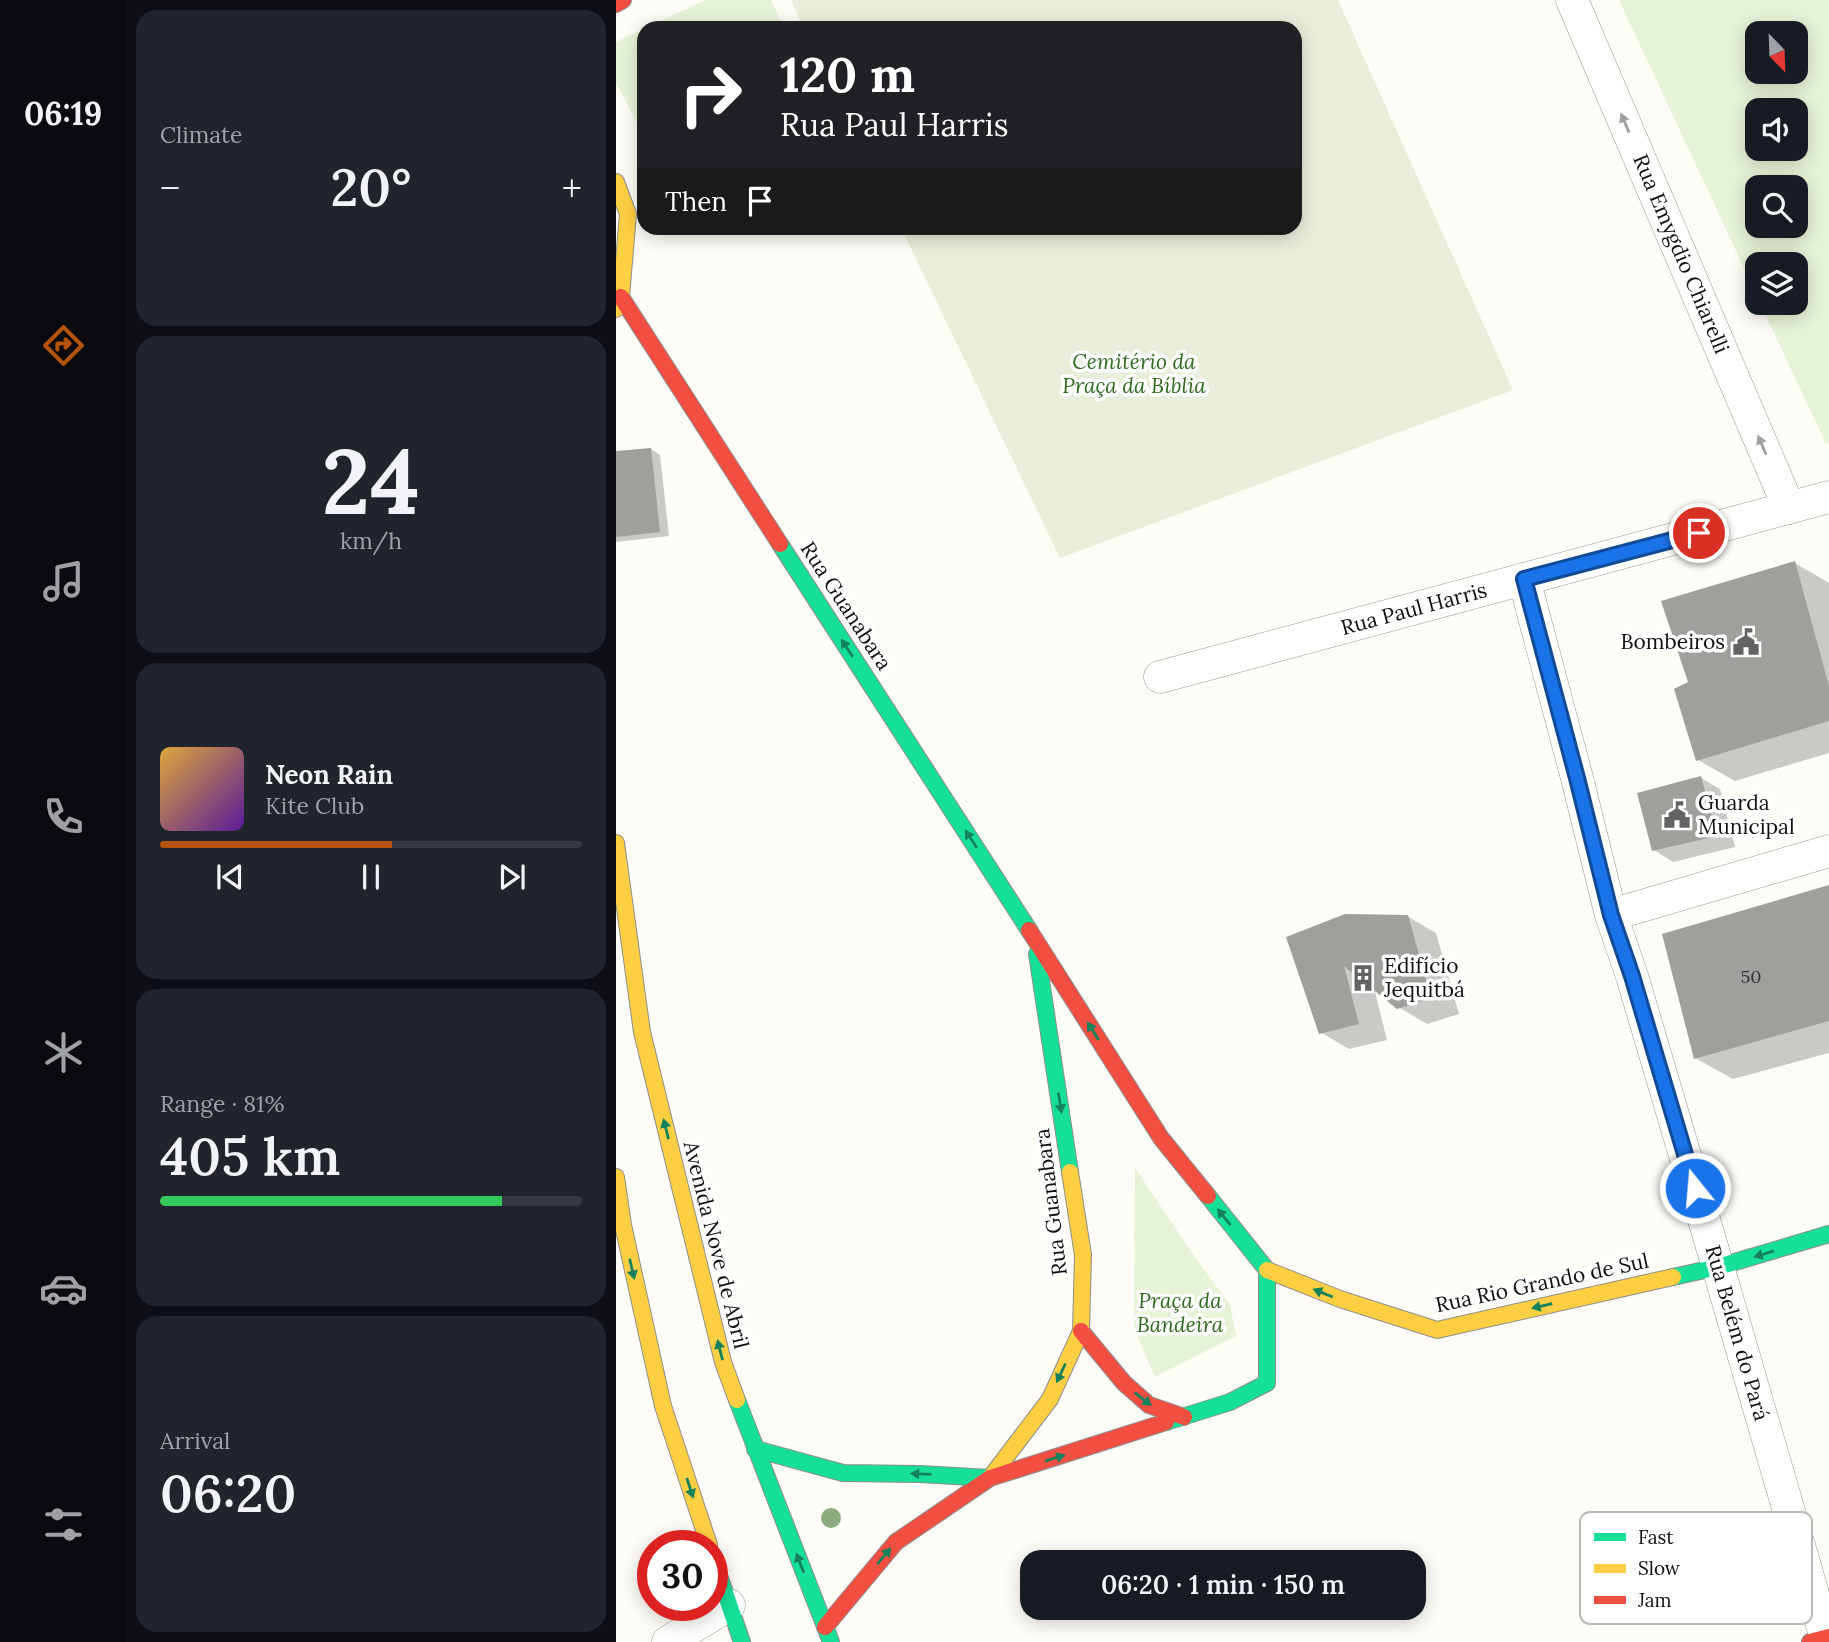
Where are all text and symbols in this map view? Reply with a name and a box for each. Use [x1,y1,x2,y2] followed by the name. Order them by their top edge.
[1745,21,1808,84] north arrow
[1745,21,1808,315] map controls
[780,43,915,105] text: 120 m
[665,49,756,140] icon: right
[24,93,102,134] text: 06:19
[1745,98,1808,161] button: sound
[780,104,1009,145] text: Rua Paul Harris
[1619,113,1630,134] one-way arrow
[160,120,242,149] text: Climate
[1627,150,1736,358] street label: Rua Emygdio Chiarelli
[331,154,411,220] text: 20°
[160,164,180,212] text: −
[562,164,582,212] text: +
[1745,175,1808,238] button: search
[741,182,779,220] icon: arrive
[665,185,727,218] text: Then
[1745,252,1808,315] button: layers
[39,321,88,370] icon: directions
[1062,348,1206,399] park label: Cemitério da Praça da Bíblia
[322,422,420,539] text: 24
[1757,435,1768,456] one-way arrow
[1669,503,1729,563] pin
[1680,514,1718,552] icon: arrive
[340,526,402,555] text: km/h
[795,536,898,675] street label: Rua Guanabara
[39,557,88,606] icon: music
[1338,576,1490,641] street label: Rua Paul Harris
[1731,627,1761,657] public building icon: Bombeiros
[1620,628,1725,655] place label: Bombeiros
[841,638,854,658] one-way arrow
[265,758,393,791] text: Neon Rain
[1698,789,1795,840] place label: Guarda Municipal
[265,791,364,820] text: Kite Club
[39,792,88,841] icon: phone
[1662,800,1692,830] public building icon: Guarda Municipal
[964,829,977,849] one-way arrow
[211,858,249,896] icon: previous
[352,858,390,896] icon: pause
[493,858,531,896] icon: next
[1383,952,1465,1003] place label: Edifício Jequitbá
[1348,963,1378,993] building icon: Edifício Jequitbá
[1741,965,1762,988] house number: 50
[1086,1021,1099,1041] one-way arrow
[39,1028,88,1077] icon: climate
[160,1089,285,1118] text: Range · 81%
[1054,1092,1065,1114] one-way arrow
[660,1118,671,1140] one-way arrow
[160,1123,340,1189] text: 405 km
[1028,1127,1073,1277] street label: Rua Guanabara
[677,1137,755,1352] street label: Avenida Nove de Abril
[1658,1151,1732,1225] position arrow
[1216,1208,1231,1226] one-way arrow
[1699,1242,1776,1424] street label: Rua Belém do Pará
[1433,1247,1651,1318] street label: Rua Rio Grando de Sul
[1753,1249,1774,1259] one-way arrow
[627,1258,638,1280] one-way arrow
[39,1264,88,1313] icon: car
[1137,1287,1224,1338] park label: Praça da Bandeira
[1313,1287,1334,1298] one-way arrow
[1531,1301,1553,1312] one-way arrow
[714,1339,725,1361] one-way arrow
[1055,1363,1067,1383] one-way arrow
[1134,1392,1153,1406] one-way arrow
[160,1426,230,1455] text: Arrival
[1044,1452,1065,1462] one-way arrow
[160,1460,296,1526] text: 06:20
[910,1469,932,1480] one-way arrow
[686,1478,696,1499] one-way arrow
[39,1500,88,1549] icon: filters
[1580,1512,1812,1624] legend
[1638,1525,1674,1549] text: Fast
[637,1530,728,1621] speed limit sign: 30
[876,1547,891,1564] one-way arrow
[794,1553,805,1574] one-way arrow
[1638,1556,1681,1580] text: Slow
[1101,1568,1345,1601] text: 06:20 · 1 min · 150 m
[1637,1588,1672,1612] text: Jam

